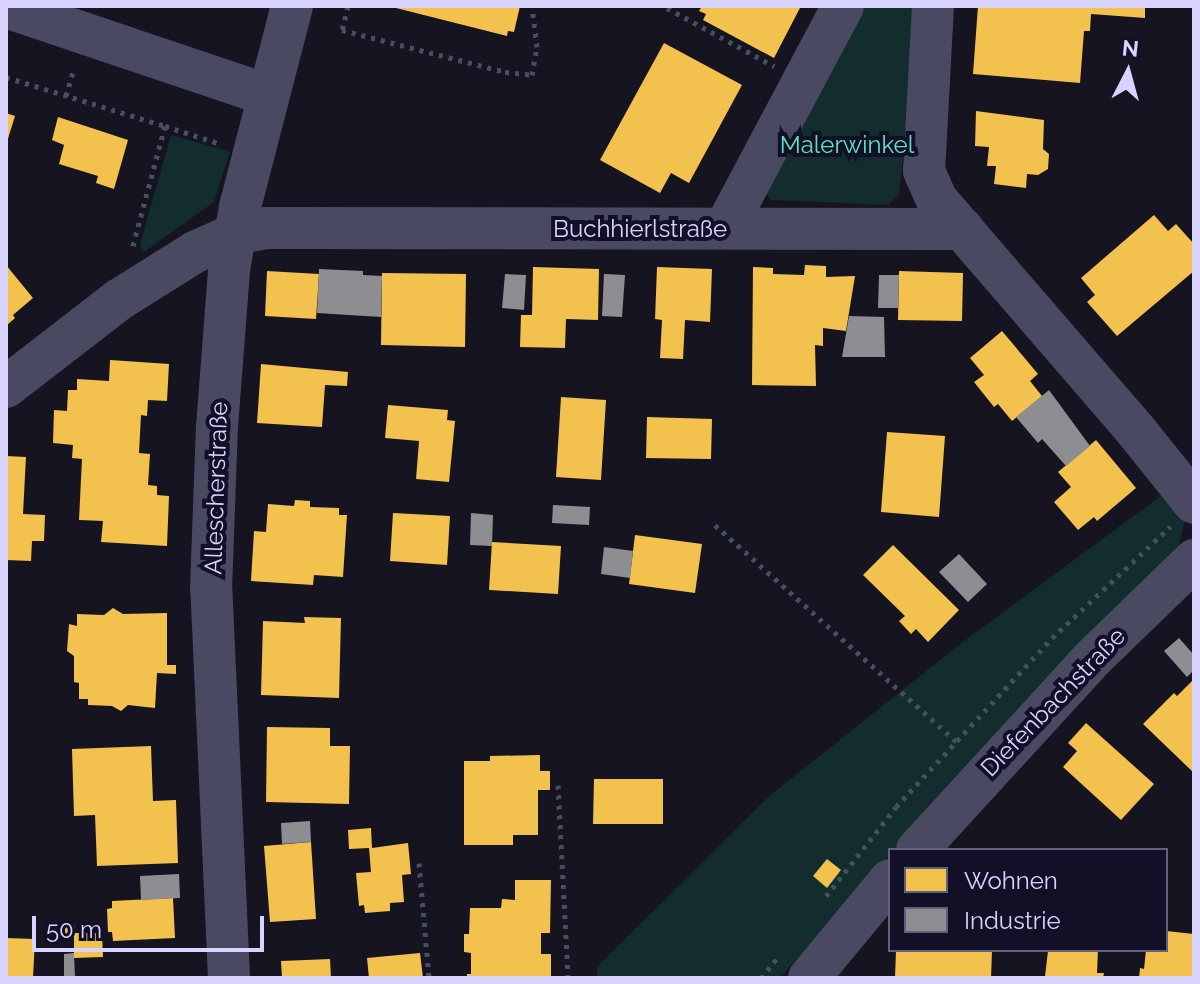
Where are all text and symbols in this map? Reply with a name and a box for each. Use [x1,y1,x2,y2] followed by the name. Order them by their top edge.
[1088,32,1168,112] north arrow
[1121,34,1140,62] text: N
[780,131,914,159] park label: Malerwinkel
[553,215,727,243] street label: Buchhierlstraße
[199,401,233,575] street label: Allescherstraße
[975,622,1131,782] street label: Diefenbachstraße
[888,848,1168,952] legend
[964,866,1058,895] text: Wohnen
[36,900,268,950] scale bar
[964,906,1061,935] text: Industrie
[46,915,102,944] text: 50 m

